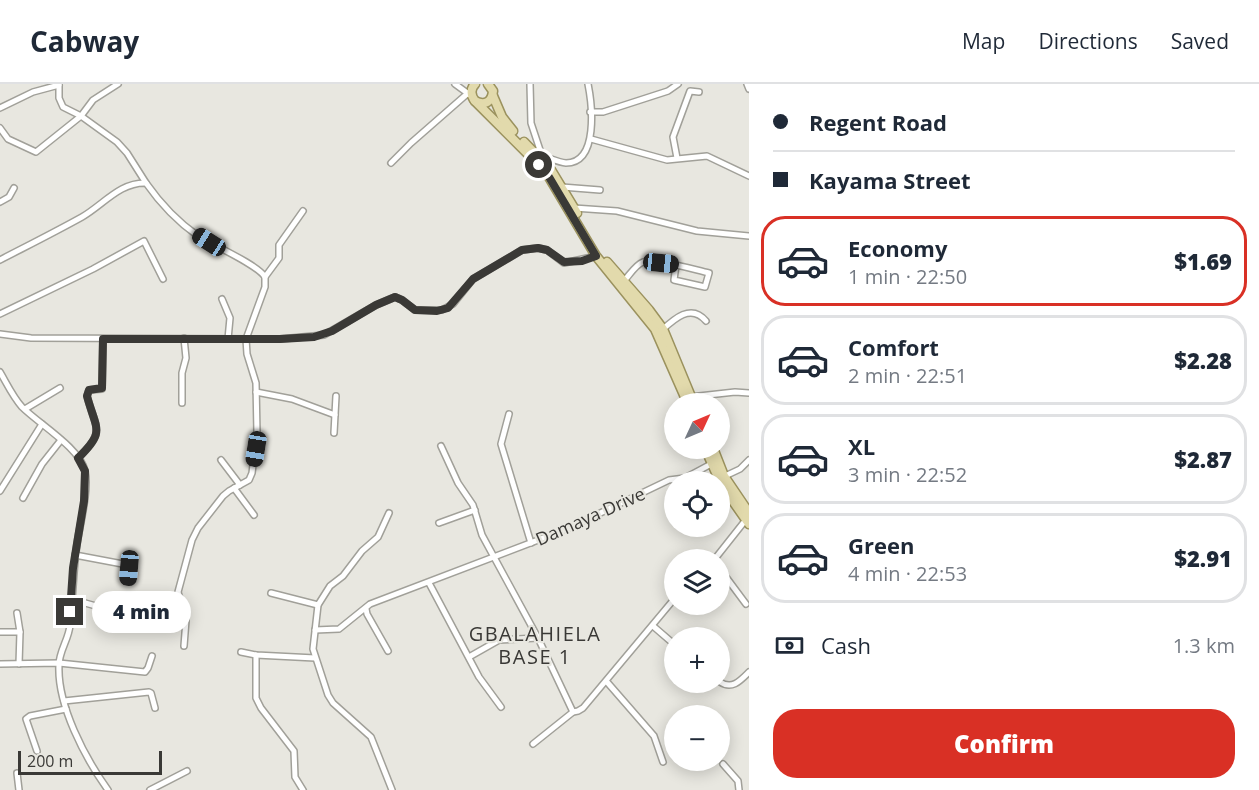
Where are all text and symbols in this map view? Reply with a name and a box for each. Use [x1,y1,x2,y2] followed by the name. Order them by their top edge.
[30,22,139,60] text: Cabway
[962,27,1005,55] text: Map
[1038,27,1138,55] text: Directions
[1171,27,1229,55] text: Saved
[809,107,947,137] text: Regent Road
[525,151,552,178] route start
[809,165,971,195] text: Kayama Street
[189,225,229,259] car
[848,233,947,263] text: Economy
[776,234,830,288] icon: car
[1174,246,1232,276] text: $1.69
[642,252,680,274] car
[848,263,967,290] text: 1 min · 22:50
[848,332,939,362] text: Comfort
[776,333,830,387] icon: car
[1174,345,1232,375] text: $2.28
[848,362,967,389] text: 2 min · 22:51
[664,393,730,459] north arrow
[664,393,730,771] map controls
[244,430,268,468] car
[848,431,875,461] text: XL
[776,432,830,486] icon: car
[1174,444,1232,474] text: $2.87
[848,461,967,488] text: 3 min · 22:52
[664,471,730,537] button: locate
[531,481,649,551] street label: Damaya Drive
[848,530,914,560] text: Green
[776,531,830,585] icon: car
[1174,543,1232,573] text: $2.91
[118,549,140,587] car
[664,549,730,615] button: layers
[848,560,967,587] text: 4 min · 22:53
[91,591,190,633] callout: 4 min
[56,598,83,625] route end
[113,598,170,625] text: 4 min
[469,620,601,670] district label: GBALAHIELA BASE 1
[664,627,730,693] button: +
[773,629,806,662] icon: cash
[821,630,871,660] text: Cash
[1173,632,1235,659] text: 1.3 km
[664,705,730,771] button: −
[773,709,1235,778] button: Confirm
[18,748,162,776] scale bar
[27,750,73,772] text: 200 m

